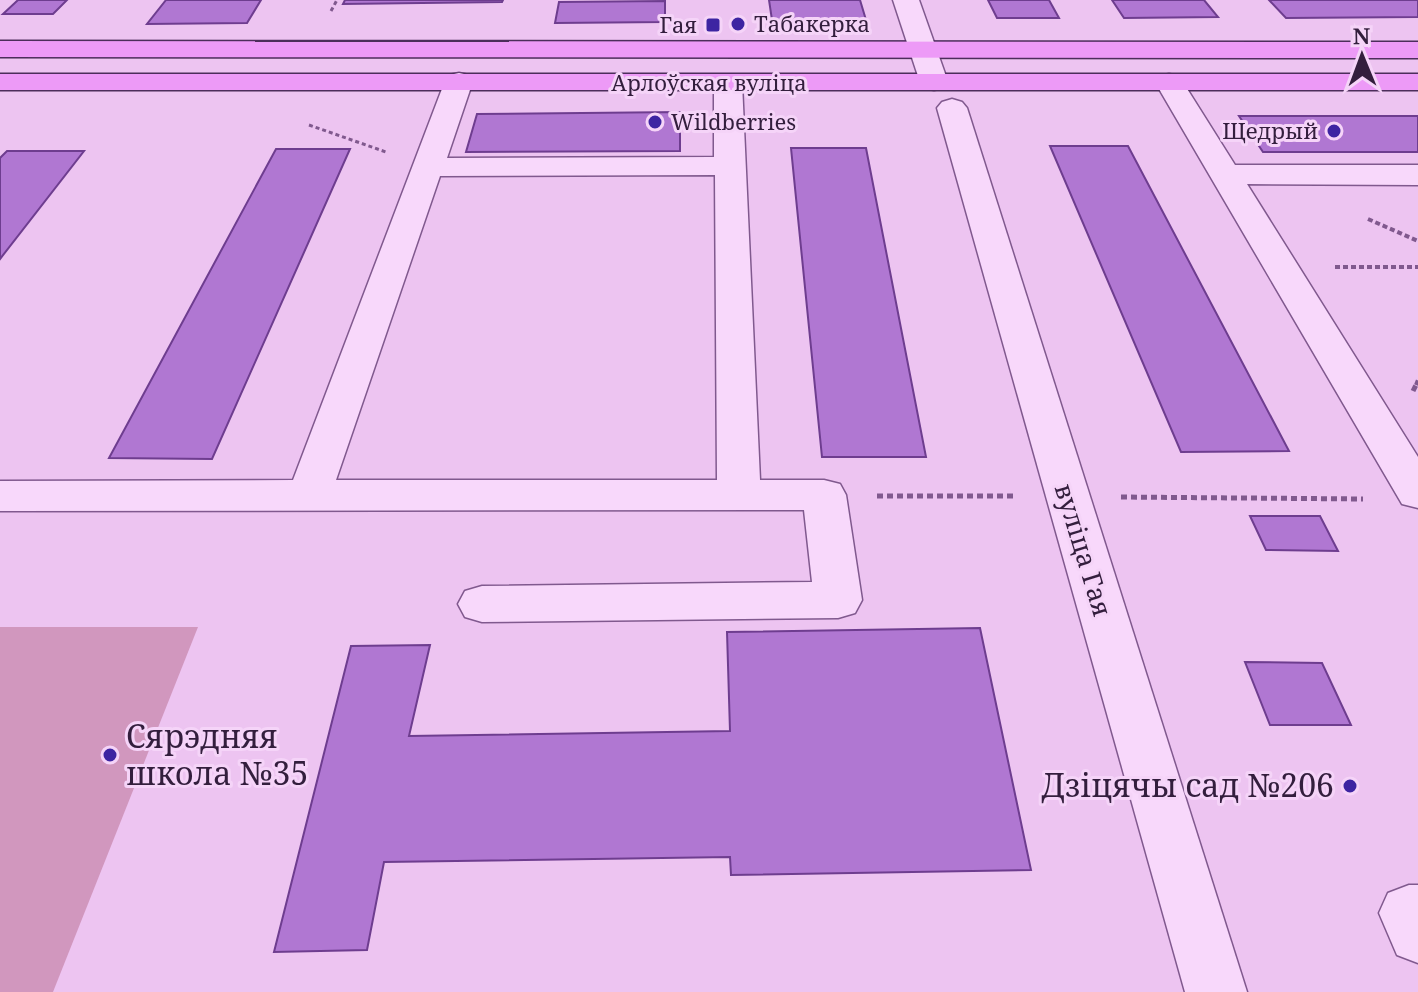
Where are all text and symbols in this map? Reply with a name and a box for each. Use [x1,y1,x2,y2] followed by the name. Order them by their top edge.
[754,8,870,38] place label: Табакерка
[660,9,697,39] place label: Гая
[729,15,747,33] marker: Табакерка
[704,16,722,34] marker: Гая
[1322,16,1402,96] north arrow
[1353,20,1371,50] text: N
[611,67,807,97] street label: Арлоўская вуліца
[671,106,796,136] place label: Wildberries
[646,113,664,131] marker: Wildberries
[1222,115,1318,145] place label: Щедрый
[1325,122,1343,140] marker: Щедрый
[1047,479,1121,621] street label: вуліца Гая
[126,714,308,794] place label: Сярэдняя школа №35
[101,746,119,764] marker: Сярэдняя школа №35
[1041,763,1334,806] place label: Дзіцячы сад №206
[1341,777,1359,795] marker: Дзіцячы сад №206

